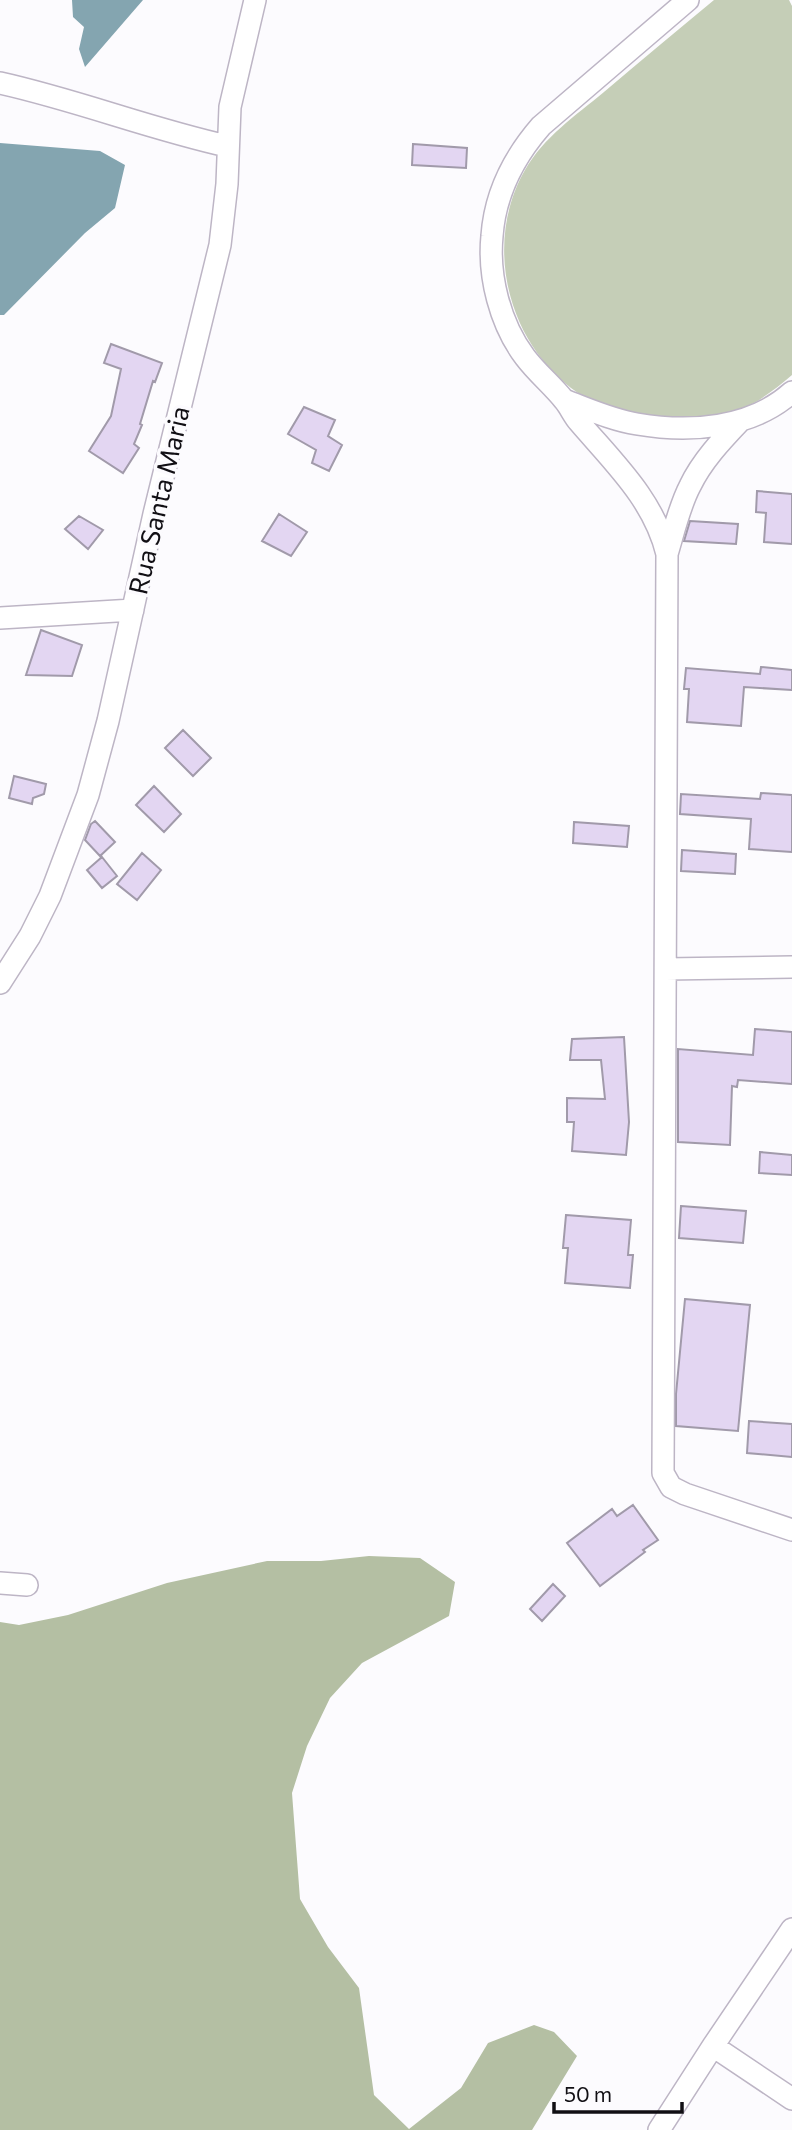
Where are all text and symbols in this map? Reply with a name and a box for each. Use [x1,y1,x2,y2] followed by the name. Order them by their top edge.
[121,403,195,597] street label: Rua Santa Maria
[554,2070,682,2114] scale bar
[564,2081,612,2106] text: 50 m

